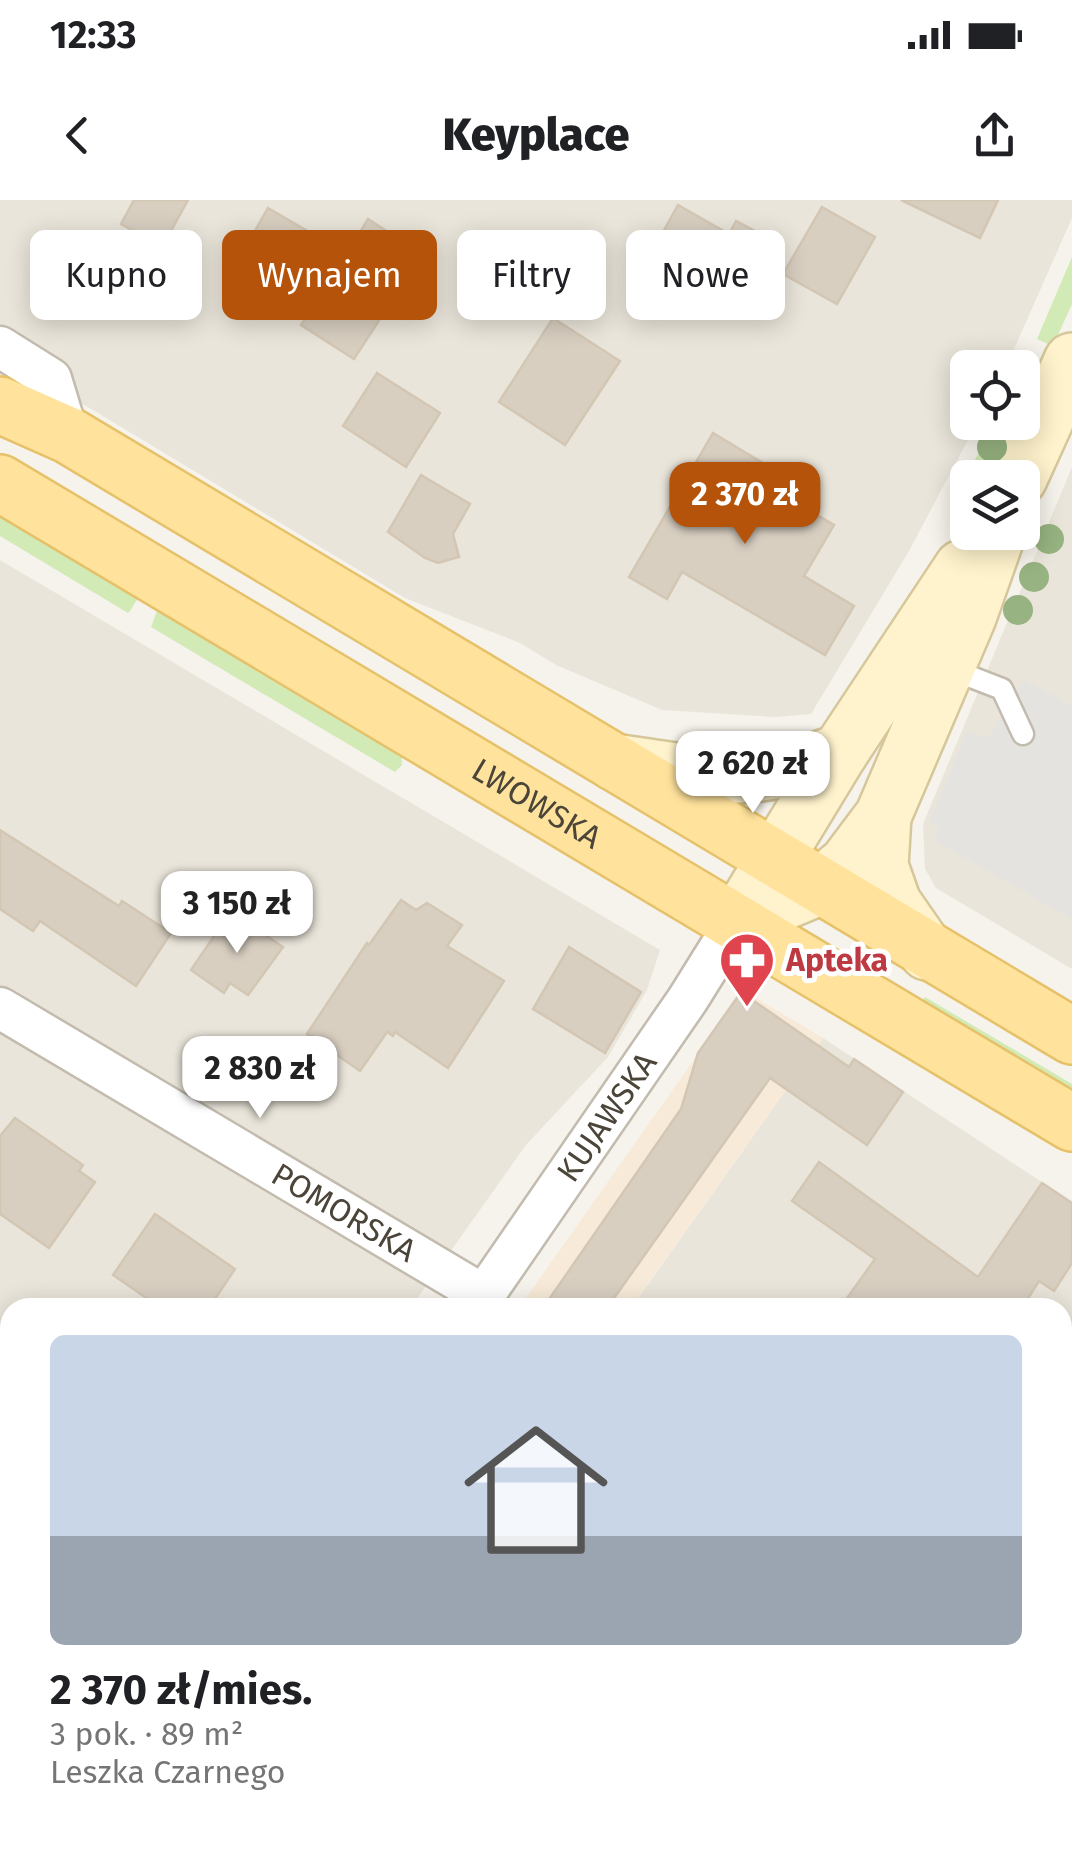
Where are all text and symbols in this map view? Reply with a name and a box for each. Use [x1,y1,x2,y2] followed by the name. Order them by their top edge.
[50,12,137,58] text: 12:33
[50,108,105,163] icon: back
[443,108,629,162] text: Keyplace
[967,108,1022,163] icon: share
[30,230,202,320] chip: Kupno
[222,230,437,320] chip: Wynajem
[457,230,606,320] chip: Filtry
[626,230,785,320] chip: Nowe
[950,350,1040,550] map controls
[950,350,1040,440] button: locate
[950,460,1040,550] button: layers
[642,462,848,547] pin: 2 370 zł
[691,475,799,513] text: 2 370 zł
[650,731,856,816] pin: 2 620 zł
[698,744,808,782] text: 2 620 zł
[465,750,609,857] street label: LWOWSKA
[134,871,340,956] pin: 3 150 zł
[183,884,291,922] text: 3 150 zł
[717,930,777,1009] pharmacy icon: Apteka
[785,941,888,979] place label: Apteka
[157,1036,363,1121] pin: 2 830 zł
[549,1044,665,1189] street label: KUJAWSKA
[204,1049,316,1087] text: 2 830 zł
[265,1155,423,1270] street label: POMORSKA
[446,1400,626,1580] icon: home
[50,1665,312,1715] text: 2 370 zł/mies.
[50,1715,243,1753] text: 3 pok. · 89 m²
[50,1753,285,1791] text: Leszka Czarnego

